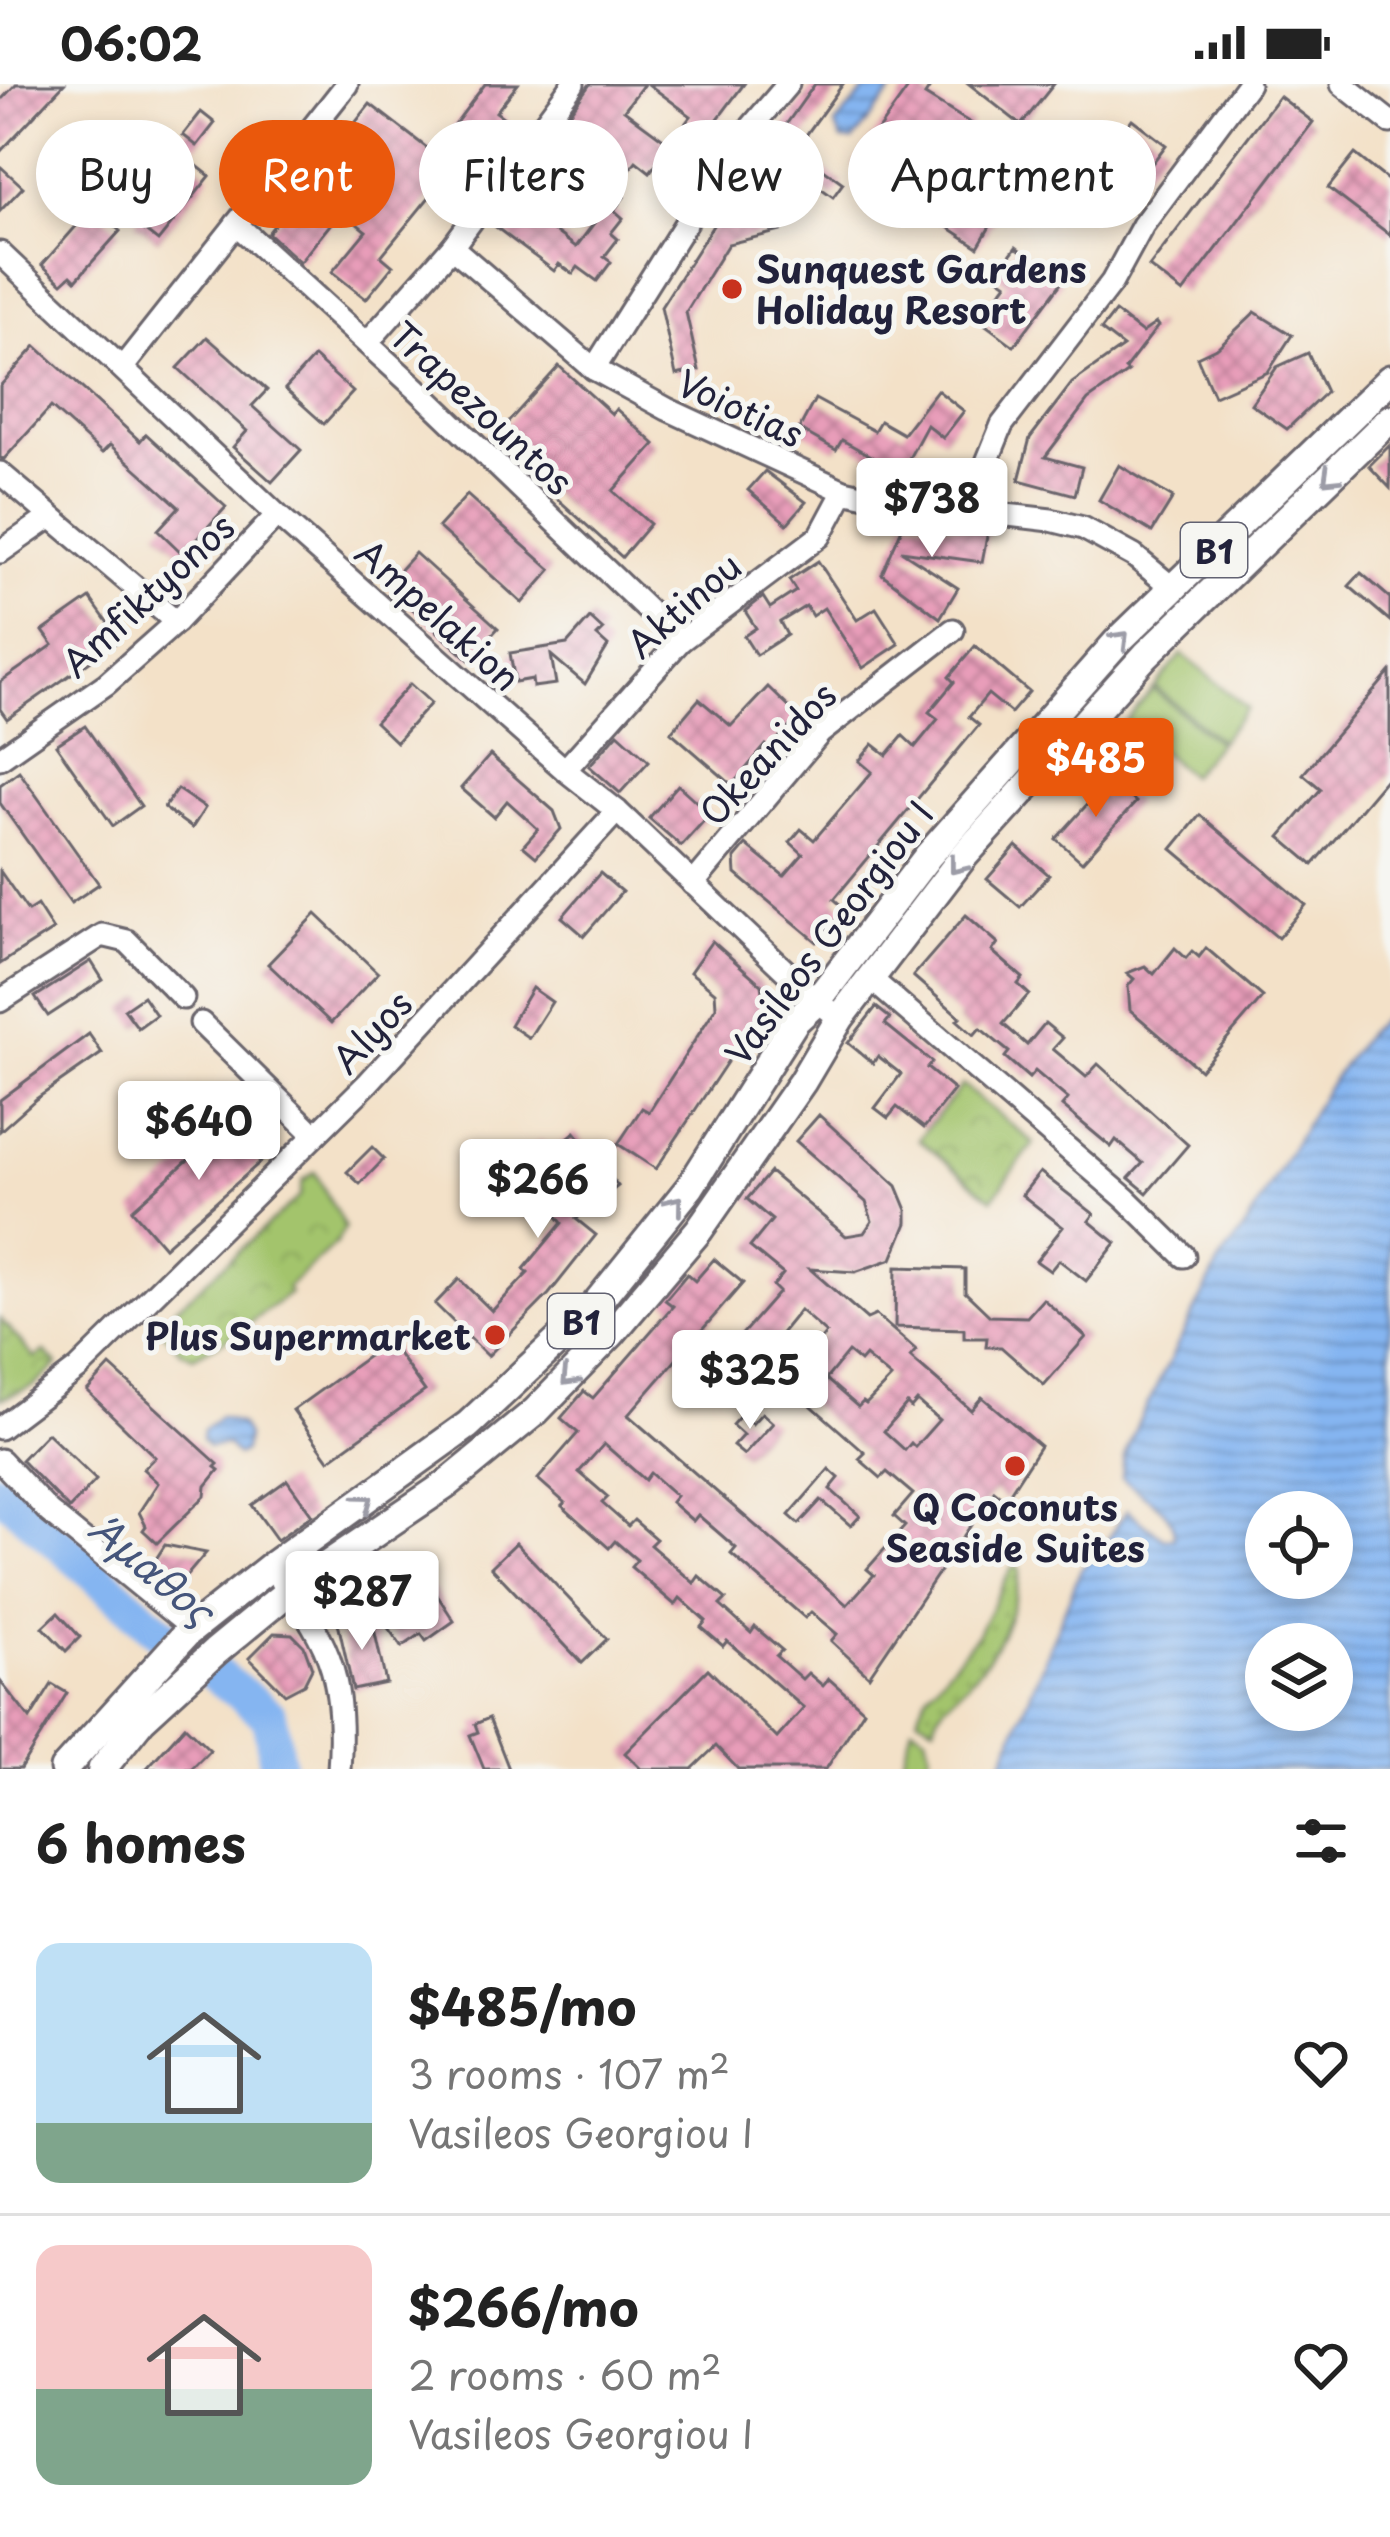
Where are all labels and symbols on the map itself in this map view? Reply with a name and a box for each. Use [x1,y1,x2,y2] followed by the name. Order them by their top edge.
[756,241,1087,336] place label: Sunquest Gardens Holiday Resort
[719,276,745,302] marker: Sunquest Gardens Holiday Resort
[378,308,586,506] street label: Trapezountos
[669,354,813,460] street label: Voiotias
[861,458,1003,560] pin: $738
[1322,462,1344,484] one-way arrow
[48,499,246,689] street label: Amfiktyonos
[1181,523,1247,577] road number: B1
[345,525,533,703] street label: Ampelakion
[614,539,752,669] street label: Aktinou
[1107,631,1129,653] one-way arrow
[686,669,848,837] street label: Okeanidos
[1025,718,1167,820] pin: $485
[710,788,946,1076] street label: Vasileos Georgiou I
[949,852,971,874] one-way arrow
[318,977,424,1085] street label: Alyos
[128,1081,270,1183] pin: $640
[467,1139,609,1241] pin: $266
[661,1196,683,1218] one-way arrow
[548,1294,614,1348] road number: B1
[145,1308,471,1362] place label: Plus Supermarket
[482,1322,508,1348] marker: Plus Supermarket
[679,1330,821,1432] pin: $325
[561,1364,583,1386] one-way arrow
[1002,1453,1028,1479] marker: Q Coconuts Seaside Suites
[885,1479,1145,1574] place label: Q Coconuts Seaside Suites
[352,1494,373,1516] one-way arrow
[78,1498,231,1640] water label: Άμαθος
[291,1551,433,1653] pin: $287

